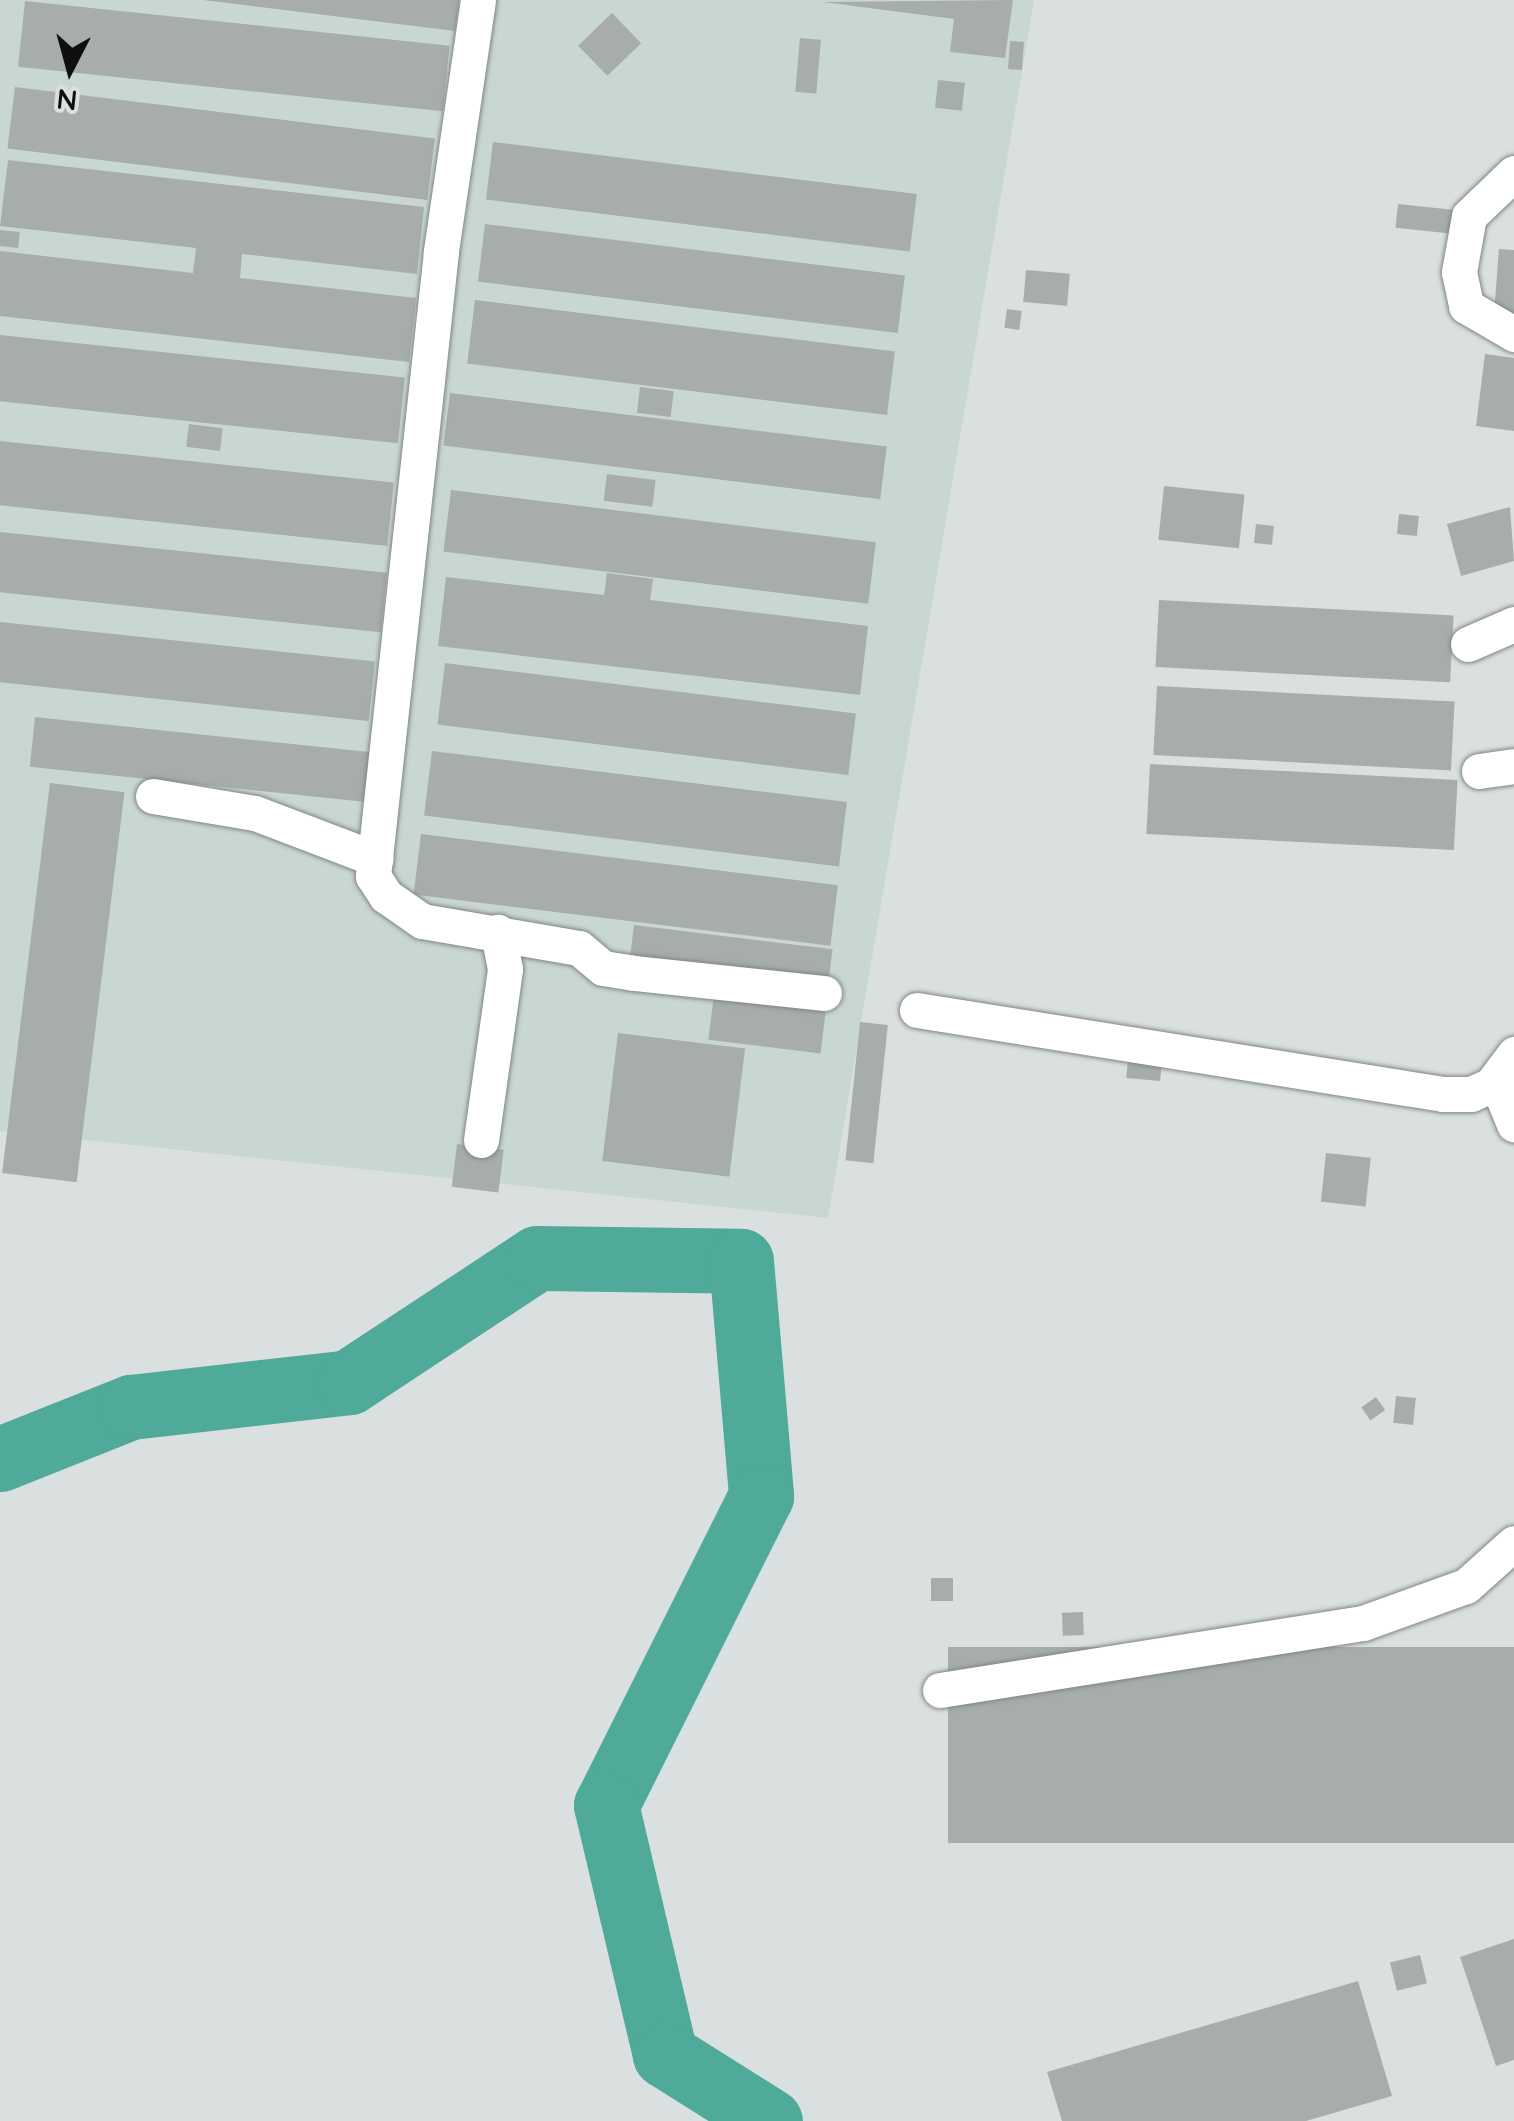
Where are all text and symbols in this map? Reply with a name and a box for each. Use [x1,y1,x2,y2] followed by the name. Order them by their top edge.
[20,20,120,120] north arrow
[55,82,79,119] text: N

